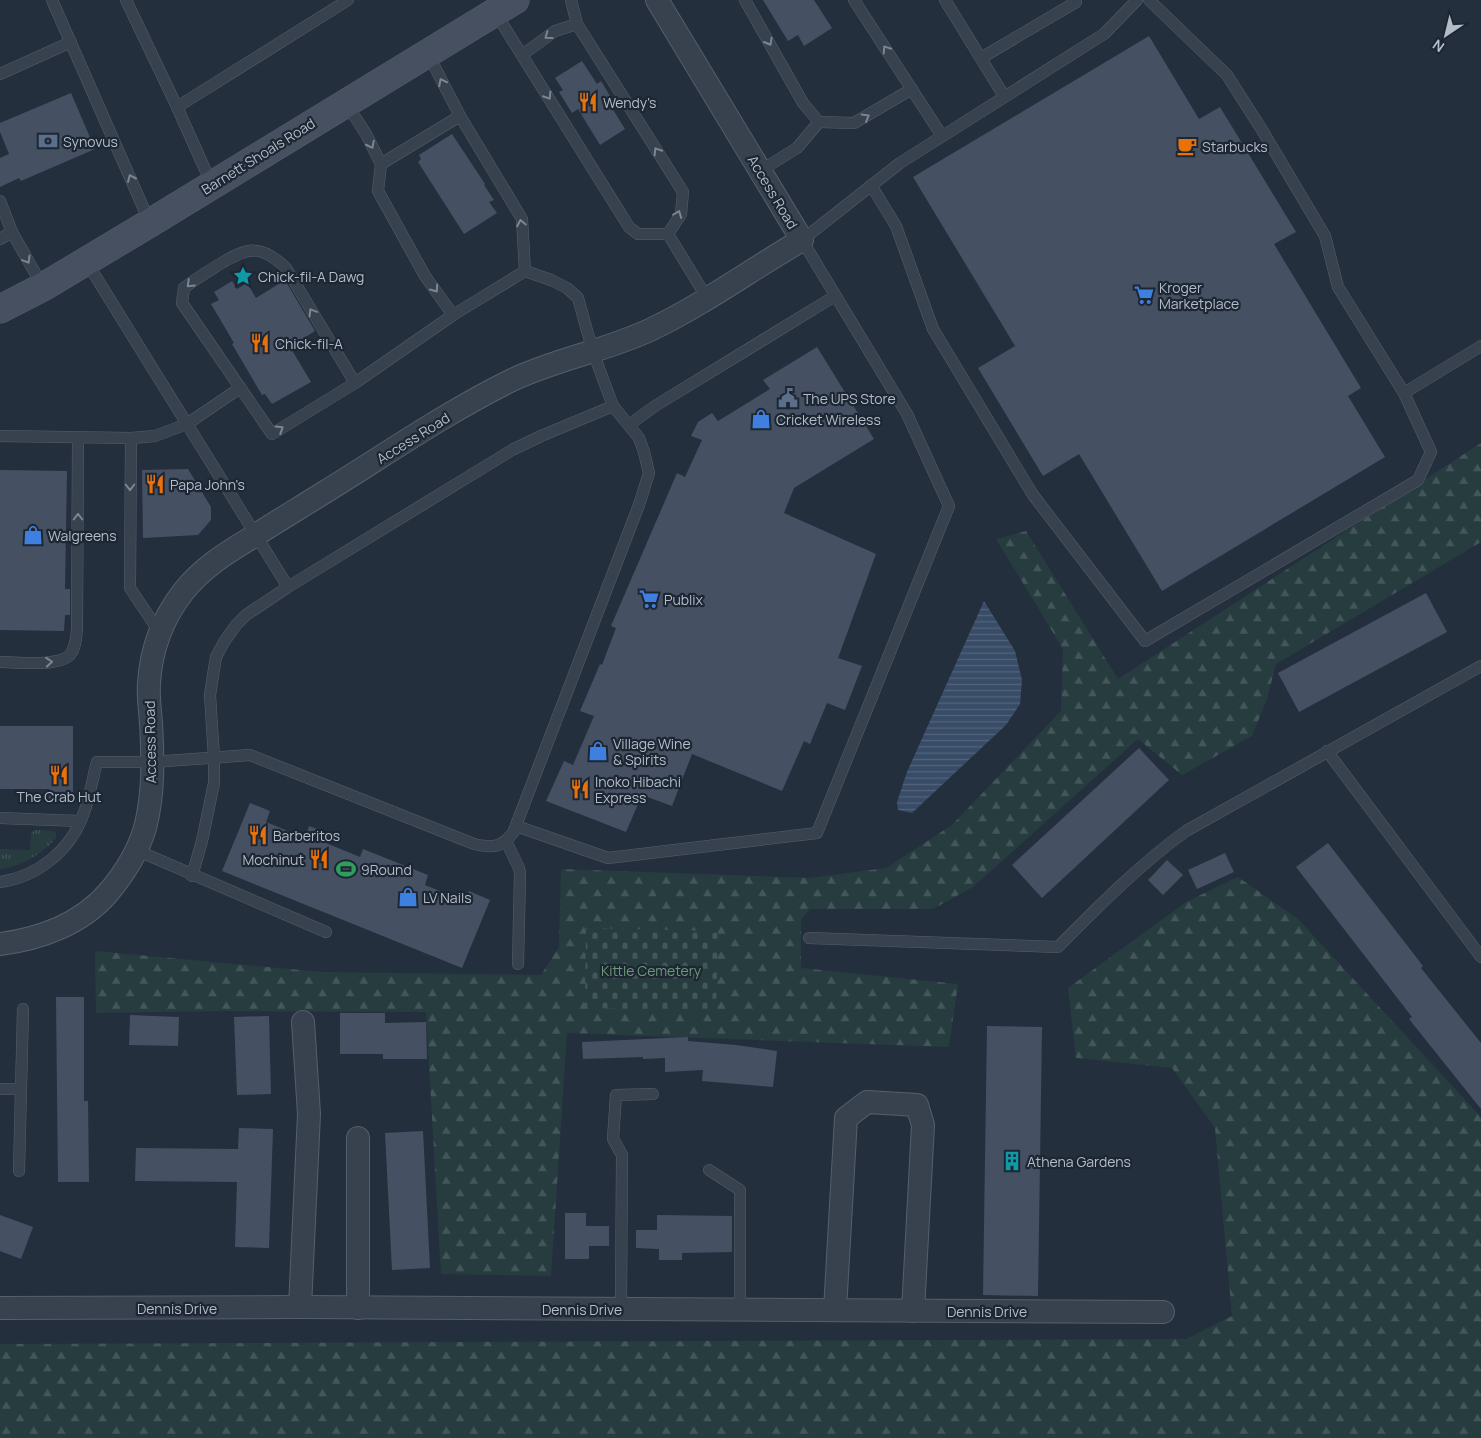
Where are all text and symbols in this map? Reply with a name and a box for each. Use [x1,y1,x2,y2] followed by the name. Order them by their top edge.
[1421,10,1471,60] north arrow
[544,30,554,39] one-way arrow
[1429,35,1448,57] text: N
[763,37,773,46] one-way arrow
[882,45,892,54] one-way arrow
[438,78,448,87] one-way arrow
[541,91,551,100] one-way arrow
[577,91,599,113] restaurant icon: Wendy's
[603,93,656,112] place label: Wendy's
[198,113,318,199] street label: Barnett Shoals Road
[860,113,869,123] one-way arrow
[37,130,59,152] bank icon: Synovus
[63,132,118,151] place label: Synovus
[1176,135,1198,157] cafe icon: Starbucks
[1202,137,1268,156] place label: Starbucks
[365,139,375,148] one-way arrow
[653,147,663,156] one-way arrow
[744,152,802,232] street label: Access Road
[127,174,138,183] one-way arrow
[672,210,682,219] one-way arrow
[516,219,527,227] one-way arrow
[21,254,31,263] one-way arrow
[232,265,254,287] place icon: Chick-fil-A Dawg
[258,267,364,286] place label: Chick-fil-A Dawg
[1159,278,1239,313] place label: Kroger Marketplace
[186,279,195,288] one-way arrow
[429,283,438,293] one-way arrow
[1133,284,1155,306] supermarket icon: Kroger Marketplace
[308,308,318,317] one-way arrow
[249,332,271,354] restaurant icon: Chick-fil-A
[275,334,343,353] place label: Chick-fil-A
[777,387,799,409] public building icon: The UPS Store
[803,389,896,408] place label: The UPS Store
[373,408,453,468] street label: Access Road
[750,408,772,430] shop icon: Cricket Wireless
[776,410,881,429] place label: Cricket Wireless
[275,426,284,436] one-way arrow
[144,473,166,495] restaurant icon: Papa John's
[170,475,245,494] place label: Papa John's
[125,484,135,491] one-way arrow
[73,513,83,520] one-way arrow
[22,524,44,546] shop icon: Walgreens
[48,526,117,545] place label: Walgreens
[638,588,660,610] supermarket icon: Publix
[664,590,704,609] place label: Publix
[45,657,53,668] one-way arrow
[140,700,160,784] street label: Access Road
[613,734,691,769] place label: Village Wine & Spirits
[587,740,609,762] shop icon: Village Wine & Spirits
[48,764,70,786] restaurant icon: The Crab Hut
[595,772,681,807] place label: Inoko Hibachi Express
[569,778,591,800] restaurant icon: Inoko Hibachi Express
[17,787,102,806] place label: The Crab Hut
[247,824,269,846] restaurant icon: Barberitos
[273,826,340,845] place label: Barberitos
[308,848,330,870] restaurant icon: Mochinut
[242,850,304,869] place label: Mochinut
[335,858,357,880] sports icon: 9Round
[361,860,412,879] place label: 9Round
[397,886,419,908] shop icon: LV Nails
[423,888,472,907] place label: LV Nails
[601,961,702,980] park label: Kittle Cemetery
[1001,1150,1023,1172] building icon: Athena Gardens
[1027,1152,1131,1171] place label: Athena Gardens
[137,1299,217,1318] street label: Dennis Drive
[542,1300,622,1319] street label: Dennis Drive
[947,1302,1027,1321] street label: Dennis Drive

